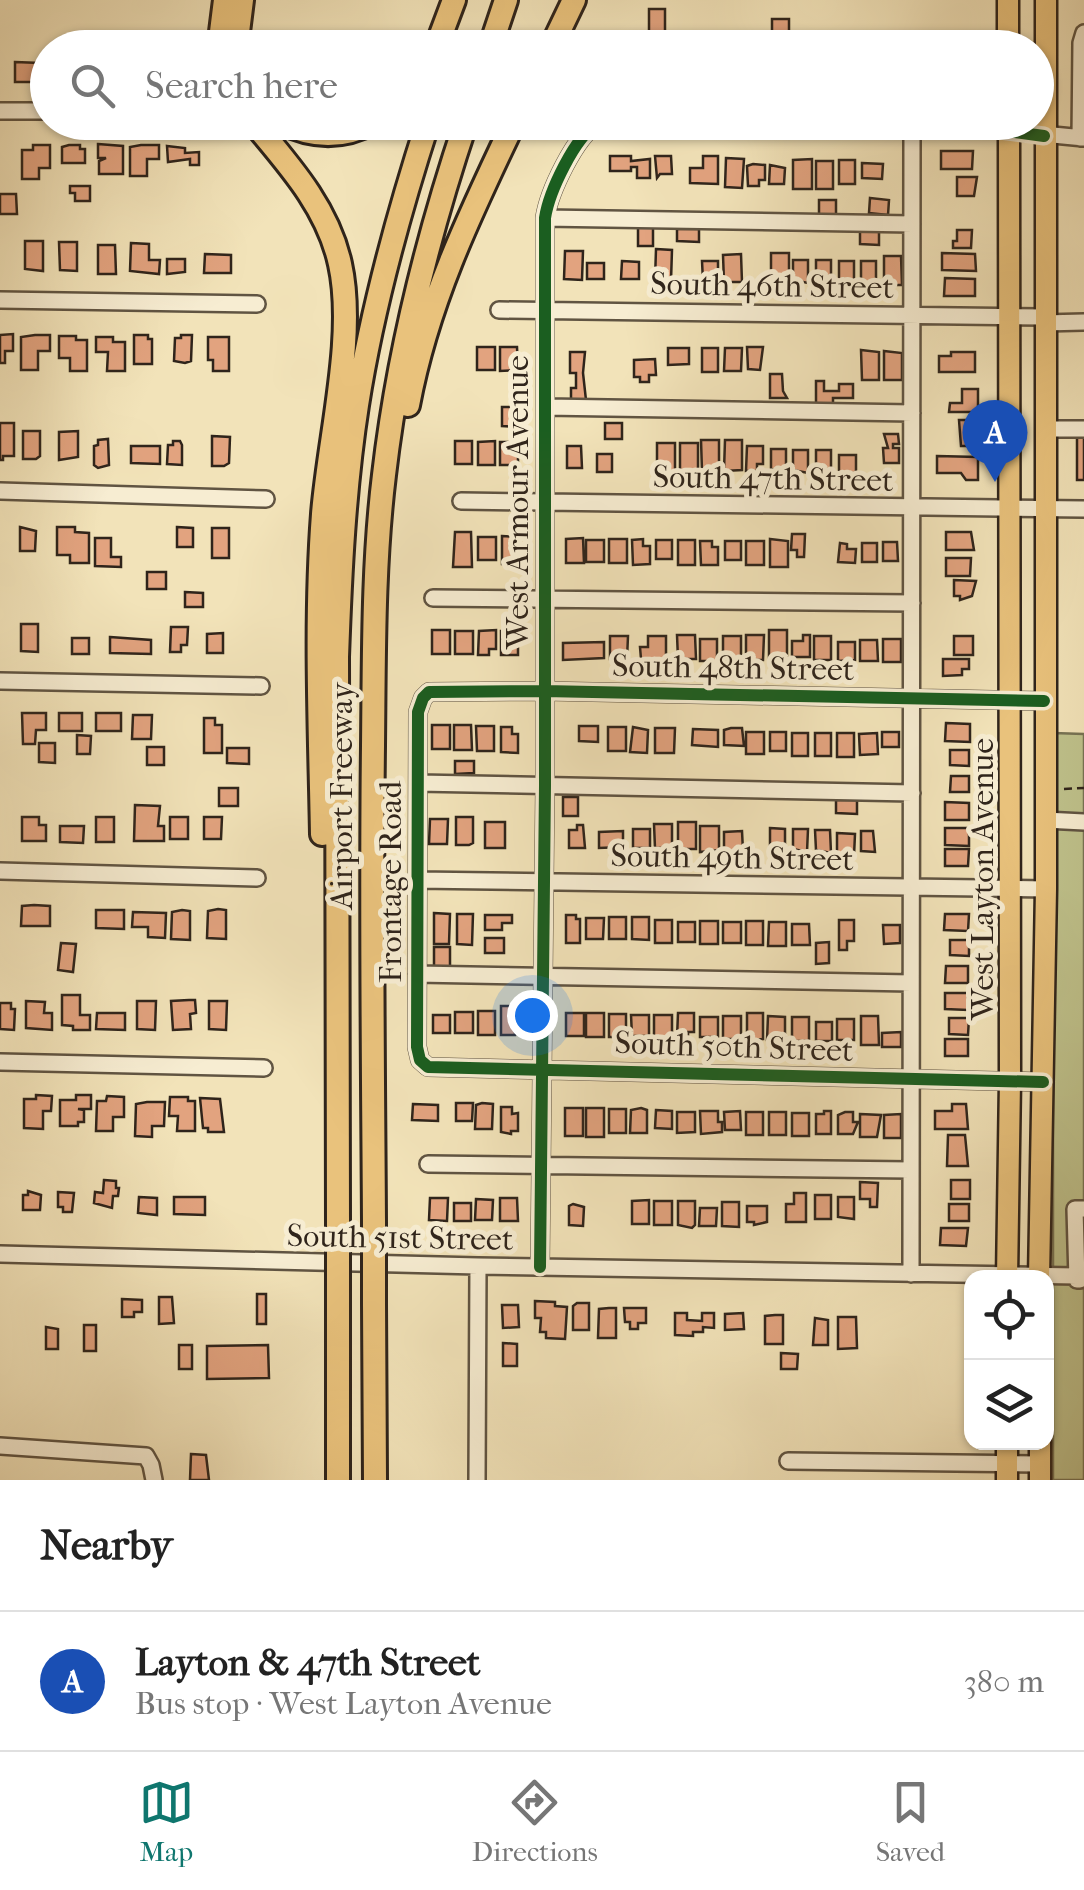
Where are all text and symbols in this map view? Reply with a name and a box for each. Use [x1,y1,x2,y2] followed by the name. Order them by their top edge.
[30,30,1054,140] search box
[65,58,120,113] icon: search
[145,63,338,108] text: Search here
[650,265,895,306] street label: South 46th Street
[499,355,536,650] street label: West Armour Avenue
[962,400,1028,482] pin: A
[652,458,894,499] street label: South 47th Street
[611,647,855,688] street label: South 48th Street
[323,682,360,911] street label: Airport Freeway
[964,738,1001,1021] street label: West Layton Avenue
[372,780,409,983] street label: Frontage Road
[610,837,854,878] street label: South 49th Street
[507,990,558,1041] your location
[614,1024,855,1069] street label: South 50th Street
[286,1217,514,1258] street label: South 51st Street
[964,1270,1054,1450] map controls
[964,1270,1054,1360] button: locate
[964,1360,1054,1450] button: layers
[40,1521,172,1570] text: Nearby
[135,1640,480,1685] text: Layton & 47th Street
[62,1663,83,1700] text: A
[964,1663,1044,1700] text: 380 m
[135,1685,552,1722] text: Bus stop · West Layton Avenue
[139,1775,194,1868] tab: Map
[472,1775,598,1868] tab: Directions
[876,1775,945,1868] tab: Saved

